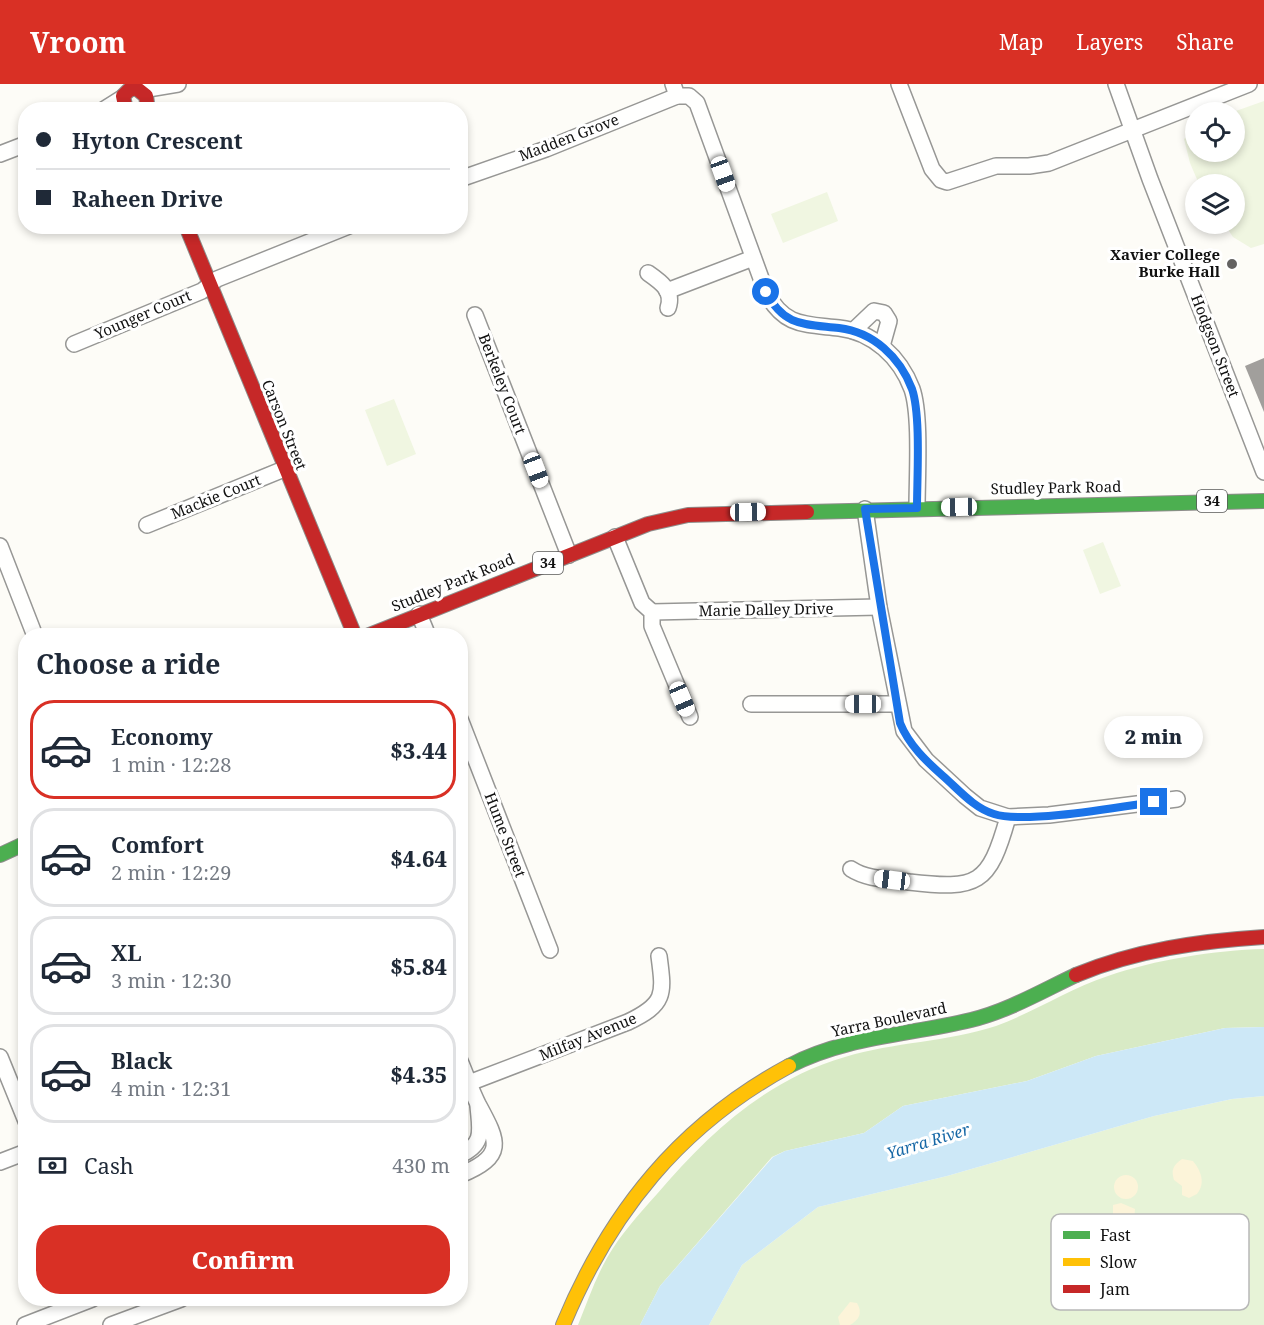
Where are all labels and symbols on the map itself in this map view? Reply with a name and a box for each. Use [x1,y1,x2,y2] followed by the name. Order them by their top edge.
[516,109,622,165] street label: Madden Grove
[708,154,738,194] car
[1110,244,1221,281] place label: Xavier College Burke Hall
[1225,257,1239,271] marker: Xavier College Burke Hall
[752,278,779,305] route start
[90,285,194,344] street label: Younger Court
[1187,291,1245,400] street label: Hodgson Street
[475,330,531,437] street label: Berkeley Court
[258,377,312,473] street label: Carson Street
[521,450,551,490] car
[168,469,263,523] street label: Mackie Court
[991,476,1121,498] street label: Studley Park Road
[1197,490,1227,512] road number: 34
[941,498,977,516] car
[730,503,766,521] car
[388,548,517,616] street label: Studley Park Road
[533,552,563,574] road number: 34
[698,598,834,620] street label: Marie Dalley Drive
[667,679,697,719] car
[845,695,881,713] car
[1104,715,1204,757] callout: 2 min
[1140,788,1167,815] route end
[481,789,531,880] street label: Hume Street
[873,869,911,891] car
[828,997,948,1041] street label: Yarra Boulevard
[536,1007,639,1065] street label: Milfay Avenue
[884,1118,973,1164] water label: Yarra River
[1051,1214,1249,1310] legend
[1100,1224,1131,1246] text: Fast
[1100,1251,1137,1273] text: Slow
[1099,1278,1130,1300] text: Jam

